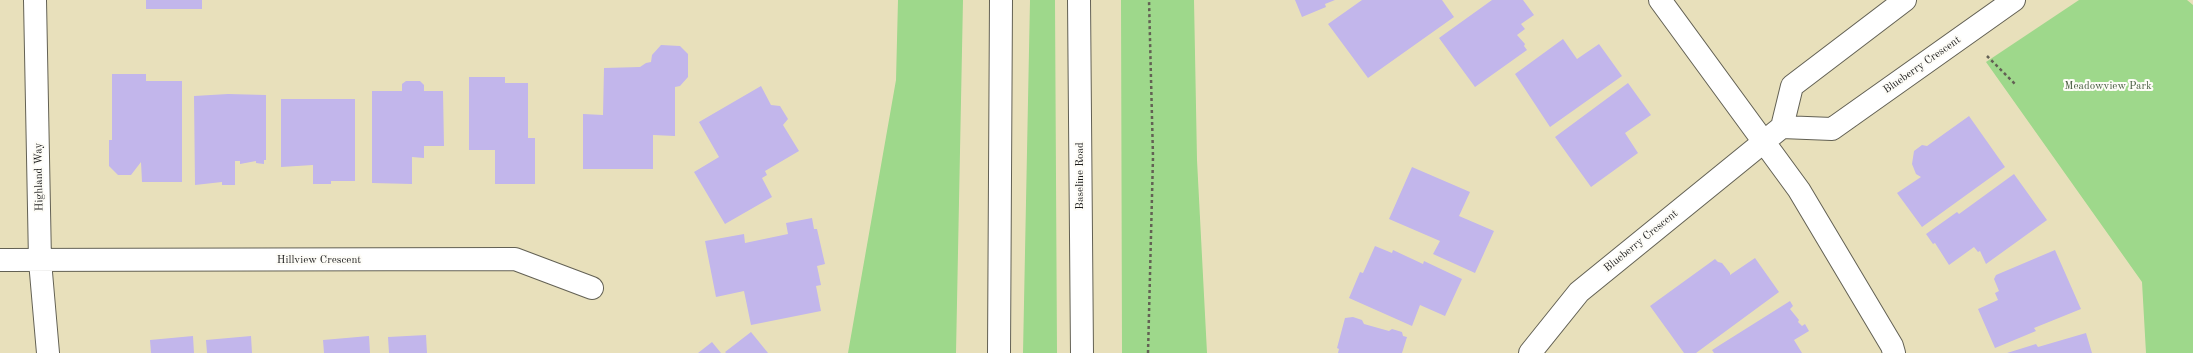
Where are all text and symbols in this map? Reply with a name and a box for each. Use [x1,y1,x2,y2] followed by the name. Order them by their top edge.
[1881,33,1963,97] street label: Blueberry Crescent
[2064,79,2152,93] park label: Meadowview Park
[1073,142,1087,210] street label: Baseline Road
[32,143,46,211] street label: Highland Way
[1601,207,1681,275] street label: Blueberry Crescent
[277,253,361,267] street label: Hillview Crescent

